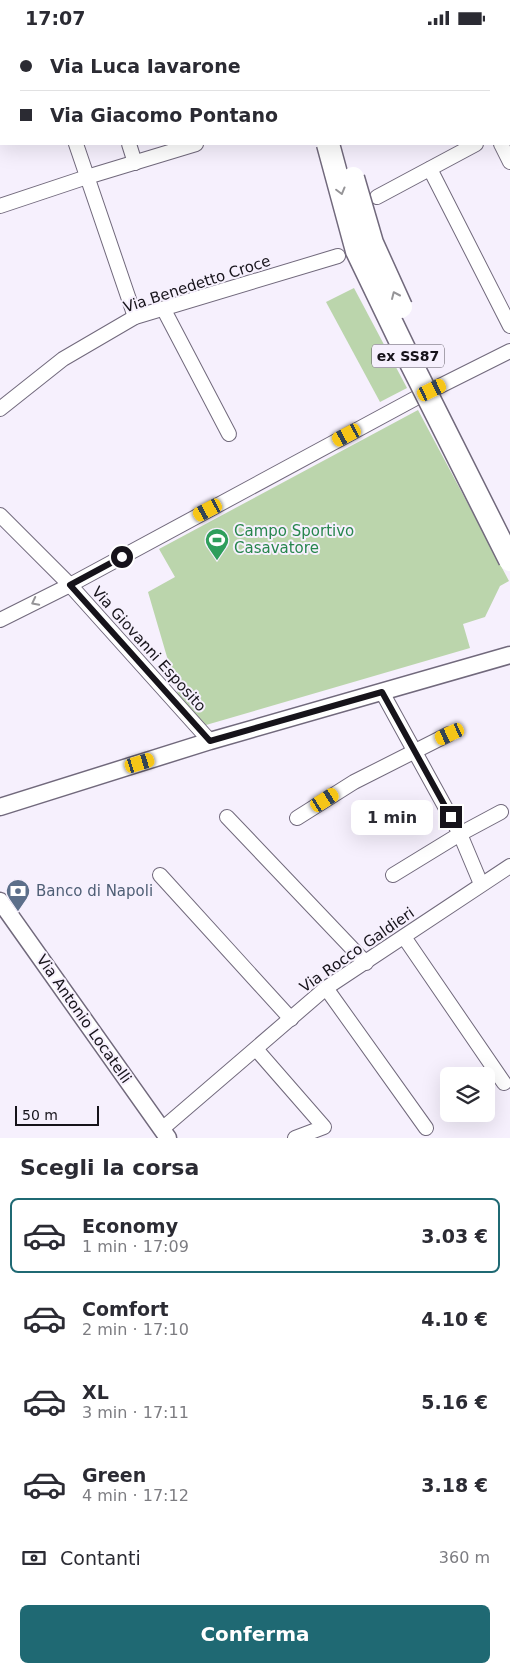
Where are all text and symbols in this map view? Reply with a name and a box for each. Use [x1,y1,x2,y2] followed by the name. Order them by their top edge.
[25,7,85,29] text: 17:07
[50,55,241,77] text: Via Luca Iavarone
[50,104,278,126] text: Via Giacomo Pontano
[335,186,346,195] one-way arrow
[121,252,273,316] street label: Via Benedetto Croce
[391,291,402,300] one-way arrow
[372,345,444,367] road number: ex SS87
[415,377,448,403] car
[330,421,363,449] car
[191,496,224,524] car
[234,522,354,557] place label: Campo Sportivo Casavatore
[204,527,230,561] sports icon: Campo Sportivo Casavatore
[111,546,133,568] route start
[88,583,210,715] street label: Via Giovanni Esposito
[31,596,40,606] one-way arrow
[433,721,466,747] car
[123,751,156,775] car
[308,786,341,814] car
[351,799,434,835] callout: 1 min
[440,806,462,828] route end
[367,808,417,827] text: 1 min
[5,878,31,912] bank icon: Banco di Napoli
[36,882,153,900] place label: Banco di Napoli
[296,904,418,996] street label: Via Rocco Galdieri
[33,951,135,1087] street label: Via Antonio Locatelli
[440,1067,495,1122] map controls
[440,1067,495,1122] button: layers
[15,1103,99,1126] scale bar
[22,1107,58,1123] text: 50 m
[20,1155,199,1180] text: Scegli la corsa
[22,1213,67,1258] icon: car
[82,1215,178,1237] text: Economy
[421,1225,488,1247] text: 3.03 €
[82,1237,189,1256] text: 1 min · 17:09
[22,1296,67,1341] icon: car
[82,1298,169,1320] text: Comfort
[421,1308,488,1330] text: 4.10 €
[82,1320,189,1339] text: 2 min · 17:10
[22,1379,67,1424] icon: car
[82,1381,109,1403] text: XL
[421,1391,488,1413] text: 5.16 €
[82,1403,189,1422] text: 3 min · 17:11
[22,1462,67,1507] icon: car
[82,1464,146,1486] text: Green
[421,1474,488,1496] text: 3.18 €
[82,1486,189,1505] text: 4 min · 17:12
[20,1544,48,1572] icon: cash
[60,1547,141,1569] text: Contanti
[439,1548,490,1567] text: 360 m
[20,1605,490,1663] button: Conferma

